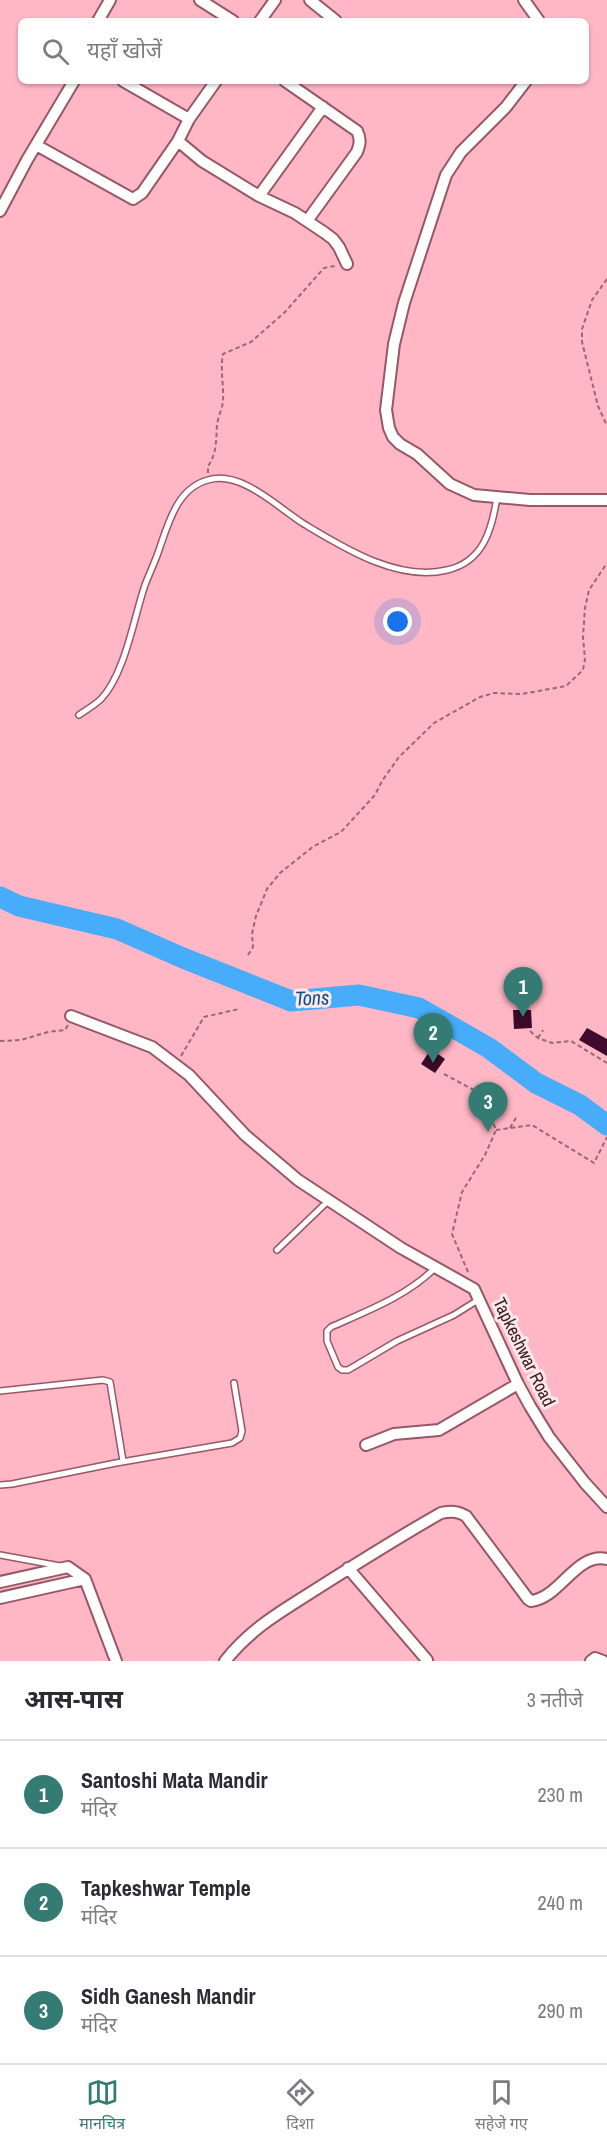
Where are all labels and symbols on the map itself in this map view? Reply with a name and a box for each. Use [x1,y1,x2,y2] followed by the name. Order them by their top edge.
[383,607,412,636] your location
[504,968,542,1017] pin: 1
[294,983,330,1012] water label: Tons
[414,1014,452,1063] pin: 2
[468,1082,508,1132] pin: 3
[487,1293,562,1410] street label: Tapkeshwar Road

